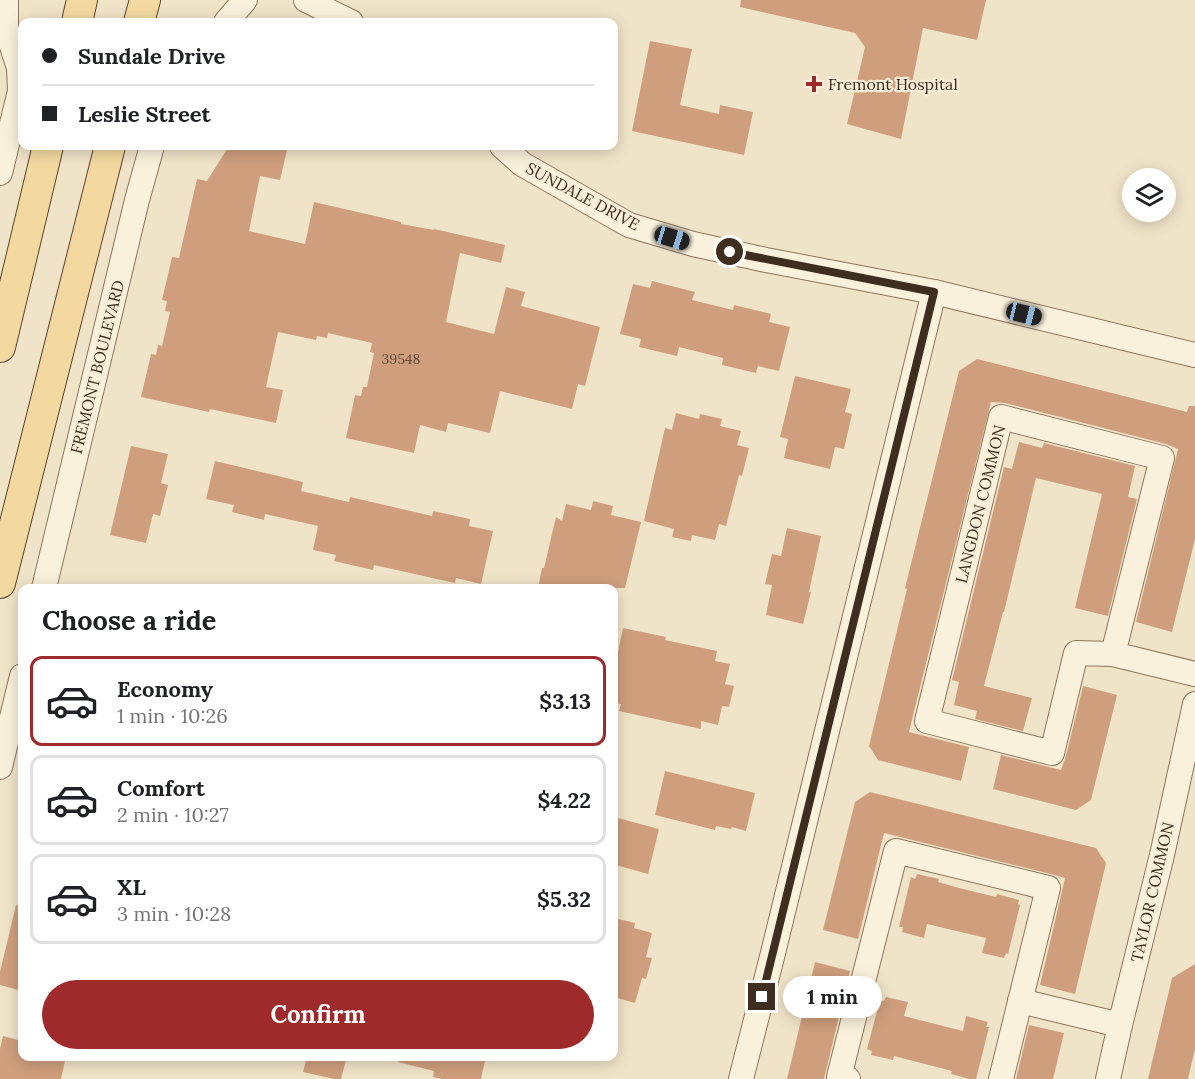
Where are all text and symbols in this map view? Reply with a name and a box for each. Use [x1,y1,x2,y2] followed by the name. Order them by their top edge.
[78,42,225,70] text: Sundale Drive
[828,74,958,94] place label: Fremont Hospital
[805,75,823,93] marker: Fremont Hospital
[78,100,211,128] text: Leslie Street
[523,158,643,234] street label: SUNDALE DRIVE
[1122,168,1176,222] map controls
[1122,168,1176,222] button: layers
[652,224,692,252] car
[716,238,743,265] route start
[66,278,128,456] street label: FREMONT BOULEVARD
[1004,301,1044,327] car
[382,350,421,368] house number: 39548
[951,423,1009,585] street label: LANGDON COMMON
[42,603,216,637] text: Choose a ride
[45,674,99,728] icon: car
[117,675,213,703] text: Economy
[539,687,591,715] text: $3.13
[117,703,228,728] text: 1 min · 10:26
[45,773,99,827] icon: car
[117,774,205,802] text: Comfort
[537,786,591,814] text: $4.22
[117,802,229,827] text: 2 min · 10:27
[1126,820,1178,964] street label: TAYLOR COMMON
[45,872,99,926] icon: car
[117,873,146,901] text: XL
[537,885,591,913] text: $5.32
[117,901,231,926] text: 3 min · 10:28
[783,976,882,1018] callout: 1 min
[42,980,594,1049] button: Confirm
[748,983,775,1010] route end
[807,984,858,1009] text: 1 min

